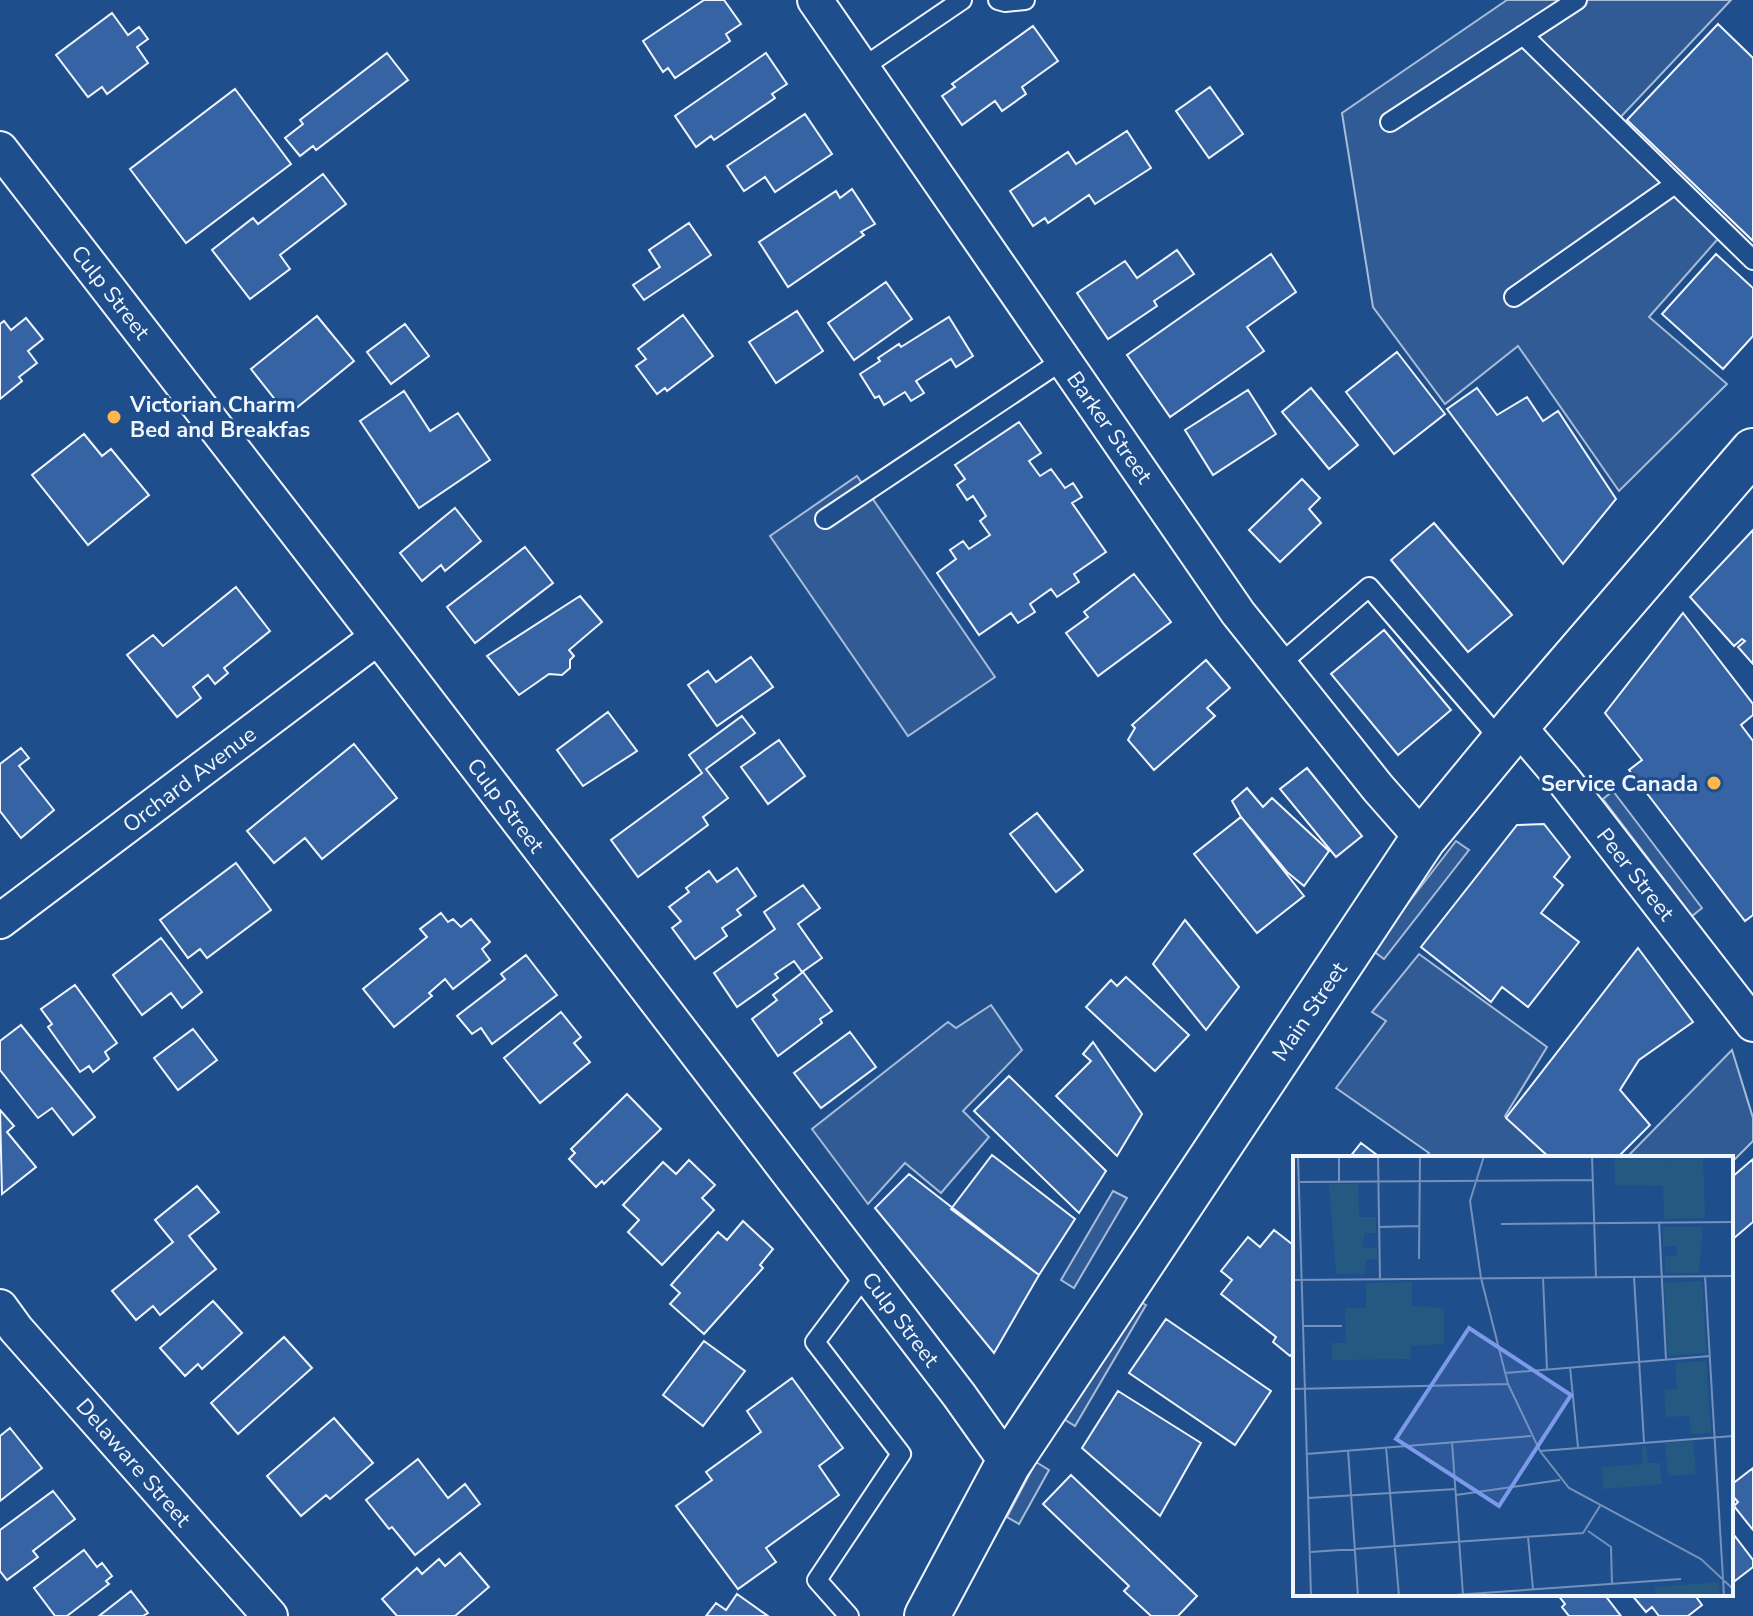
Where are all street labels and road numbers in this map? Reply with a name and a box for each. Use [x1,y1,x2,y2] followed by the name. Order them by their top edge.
[64,239,157,346] street label: Culp Street
[1059,366,1159,490] street label: Barker Street
[117,720,263,840] street label: Orchard Avenue
[460,752,551,860] street label: Culp Street
[1589,822,1681,928] street label: Peer Street
[1266,956,1354,1067] street label: Main Street
[855,1266,946,1374] street label: Culp Street
[69,1392,198,1534] street label: Delaware Street

